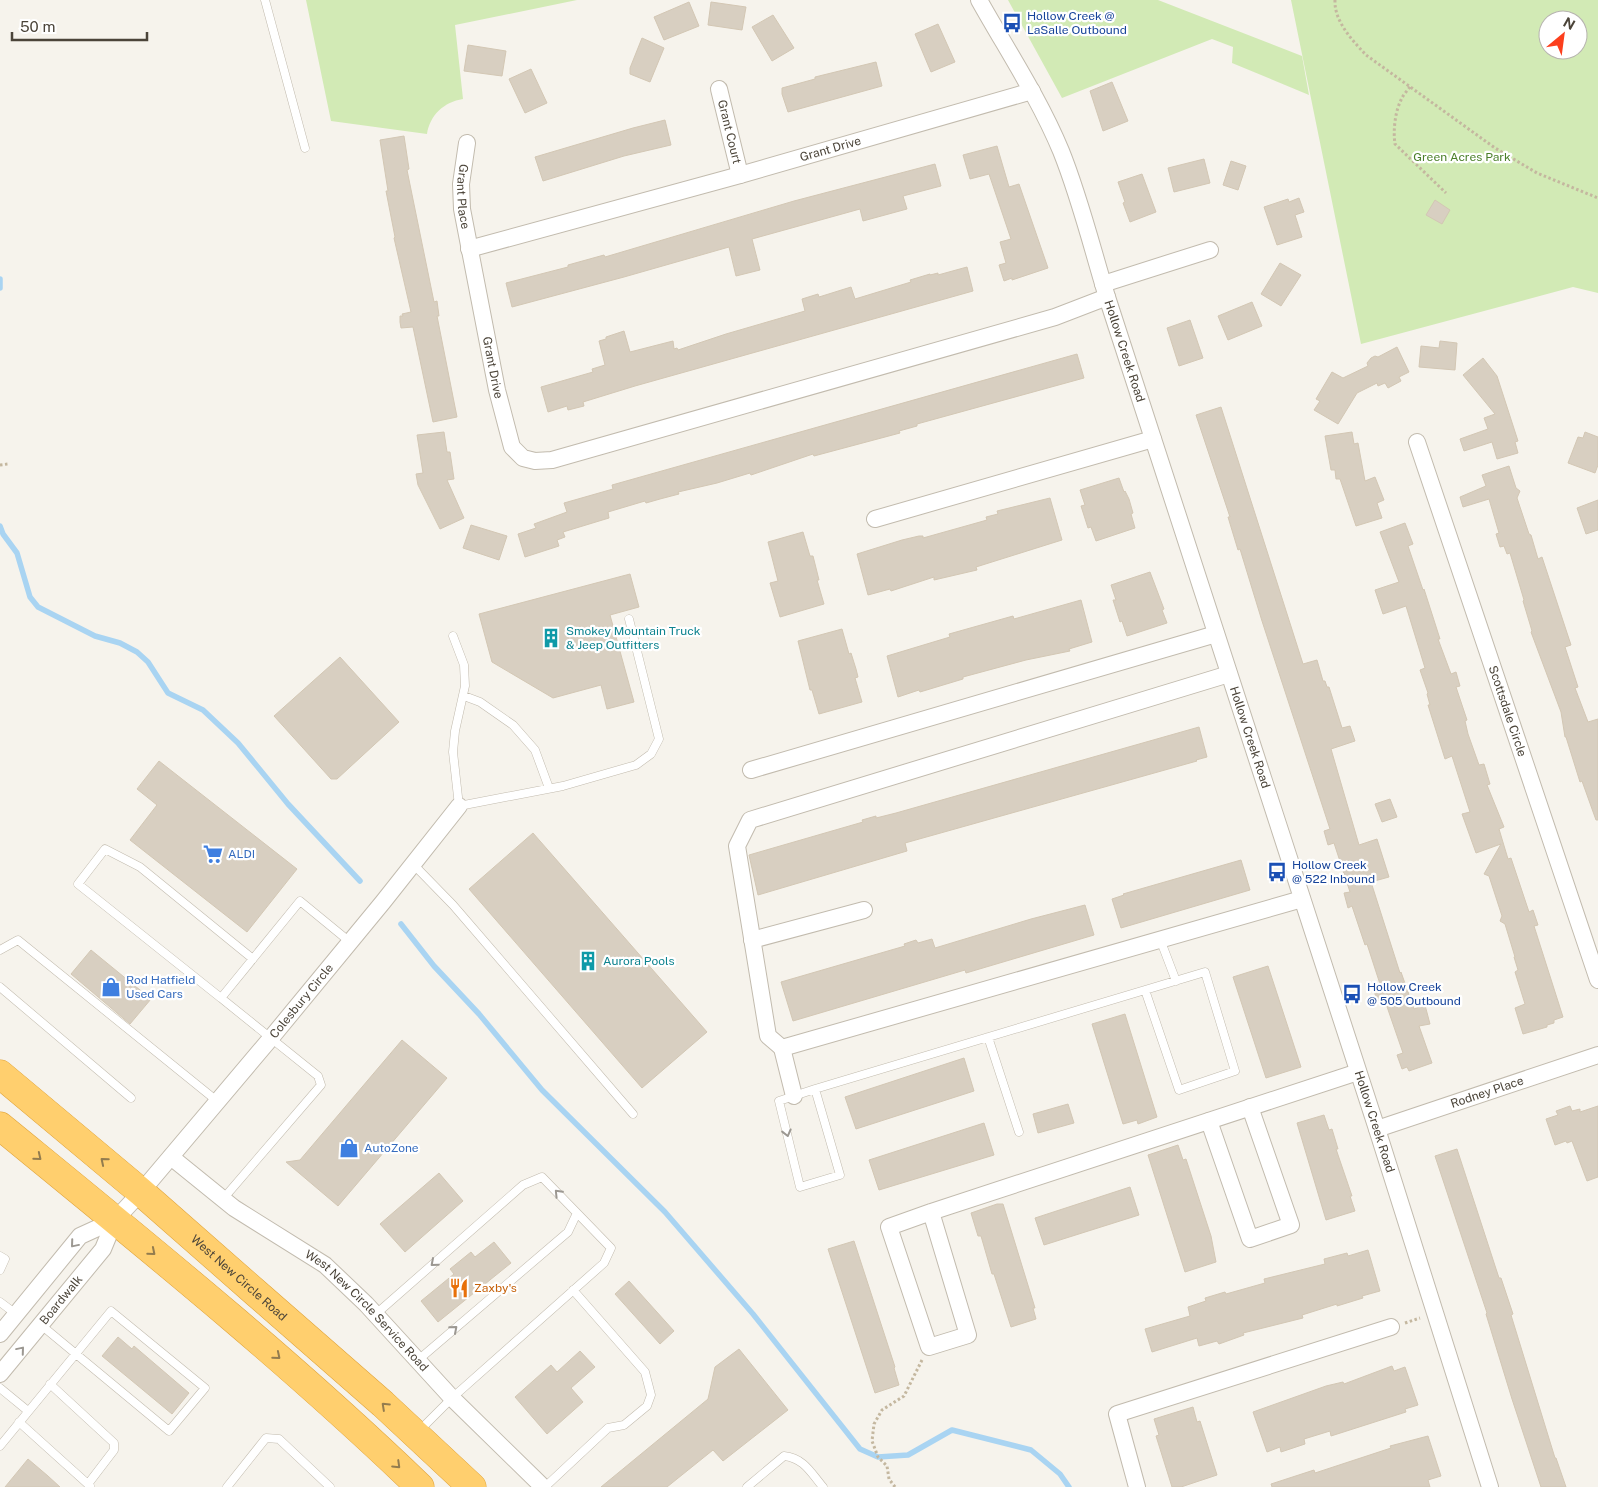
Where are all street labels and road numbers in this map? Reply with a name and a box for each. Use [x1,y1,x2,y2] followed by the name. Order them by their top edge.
[715,98,744,166] street label: Grant Court
[798,134,863,164] street label: Grant Drive
[454,163,473,230] street label: Grant Place
[1101,298,1148,404] street label: Hollow Creek Road
[480,335,506,400] street label: Grant Drive
[1486,664,1529,759] street label: Scottsdale Circle
[1227,685,1273,790] street label: Hollow Creek Road
[267,961,336,1041] street label: Colesbury Circle
[1352,1069,1397,1174] street label: Hollow Creek Road
[1449,1073,1525,1111] street label: Rodney Place
[188,1232,290,1324] street label: West New Circle Road
[302,1247,431,1374] street label: West New Circle Service Road
[37,1272,86,1327] street label: Boardwalk

